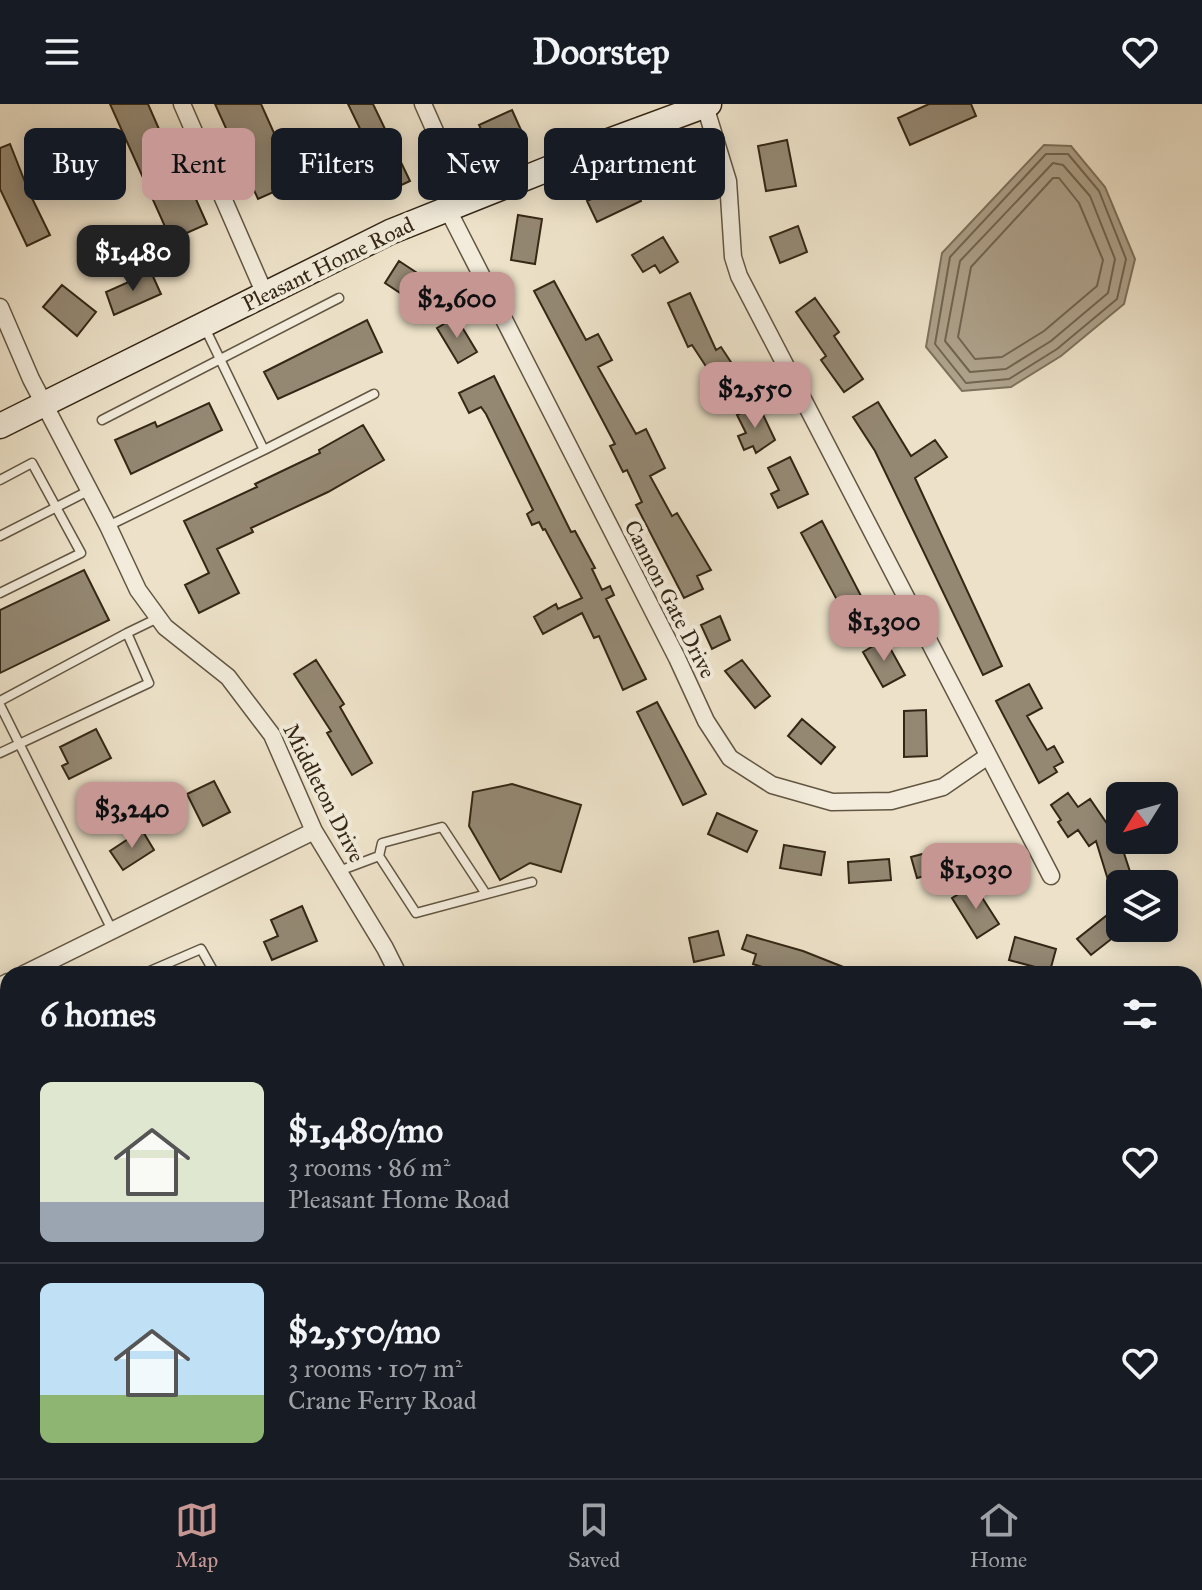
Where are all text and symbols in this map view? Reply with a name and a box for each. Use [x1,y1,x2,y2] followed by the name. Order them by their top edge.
[40,30,84,74] icon: menu
[532,30,670,74] text: Doorstep
[1118,30,1162,74] icon: heart
[24,128,126,200] chip: Buy
[142,128,255,200] chip: Rent
[271,128,402,200] chip: Filters
[418,128,528,200] chip: New
[544,128,725,200] chip: Apartment
[238,211,418,317] street label: Pleasant Home Road
[68,225,198,293] pin: $1,480
[95,235,171,267] text: $1,480
[392,272,522,340] pin: $2,600
[417,282,497,314] text: $2,600
[690,362,820,430] pin: $2,550
[718,372,792,404] text: $2,550
[618,515,722,683] street label: Cannon Gate Drive
[819,595,949,663] pin: $1,300
[847,605,921,637] text: $1,300
[277,719,371,867] street label: Middleton Drive
[67,782,197,850] pin: $3,240
[1106,782,1178,854] north arrow
[1106,782,1178,942] map controls
[94,792,170,824] text: $3,240
[911,843,1041,911] pin: $1,030
[939,853,1013,885] text: $1,030
[1106,870,1178,942] button: layers
[1118,992,1162,1036] icon: filters
[40,994,156,1035] text: 6 homes
[288,1110,443,1151] text: $1,480/mo
[104,1114,200,1210] icon: home
[1118,1140,1162,1184] icon: heart
[288,1151,451,1183] text: 3 rooms · 86 m²
[288,1183,510,1215] text: Pleasant Home Road
[288,1311,440,1352] text: $2,550/mo
[104,1315,200,1411] icon: home
[1118,1341,1162,1385] icon: heart
[288,1352,463,1384] text: 3 rooms · 107 m²
[288,1384,477,1416] text: Crane Ferry Road
[175,1498,219,1573] tab: Map
[568,1498,620,1573] tab: Saved
[970,1498,1027,1573] tab: Home

